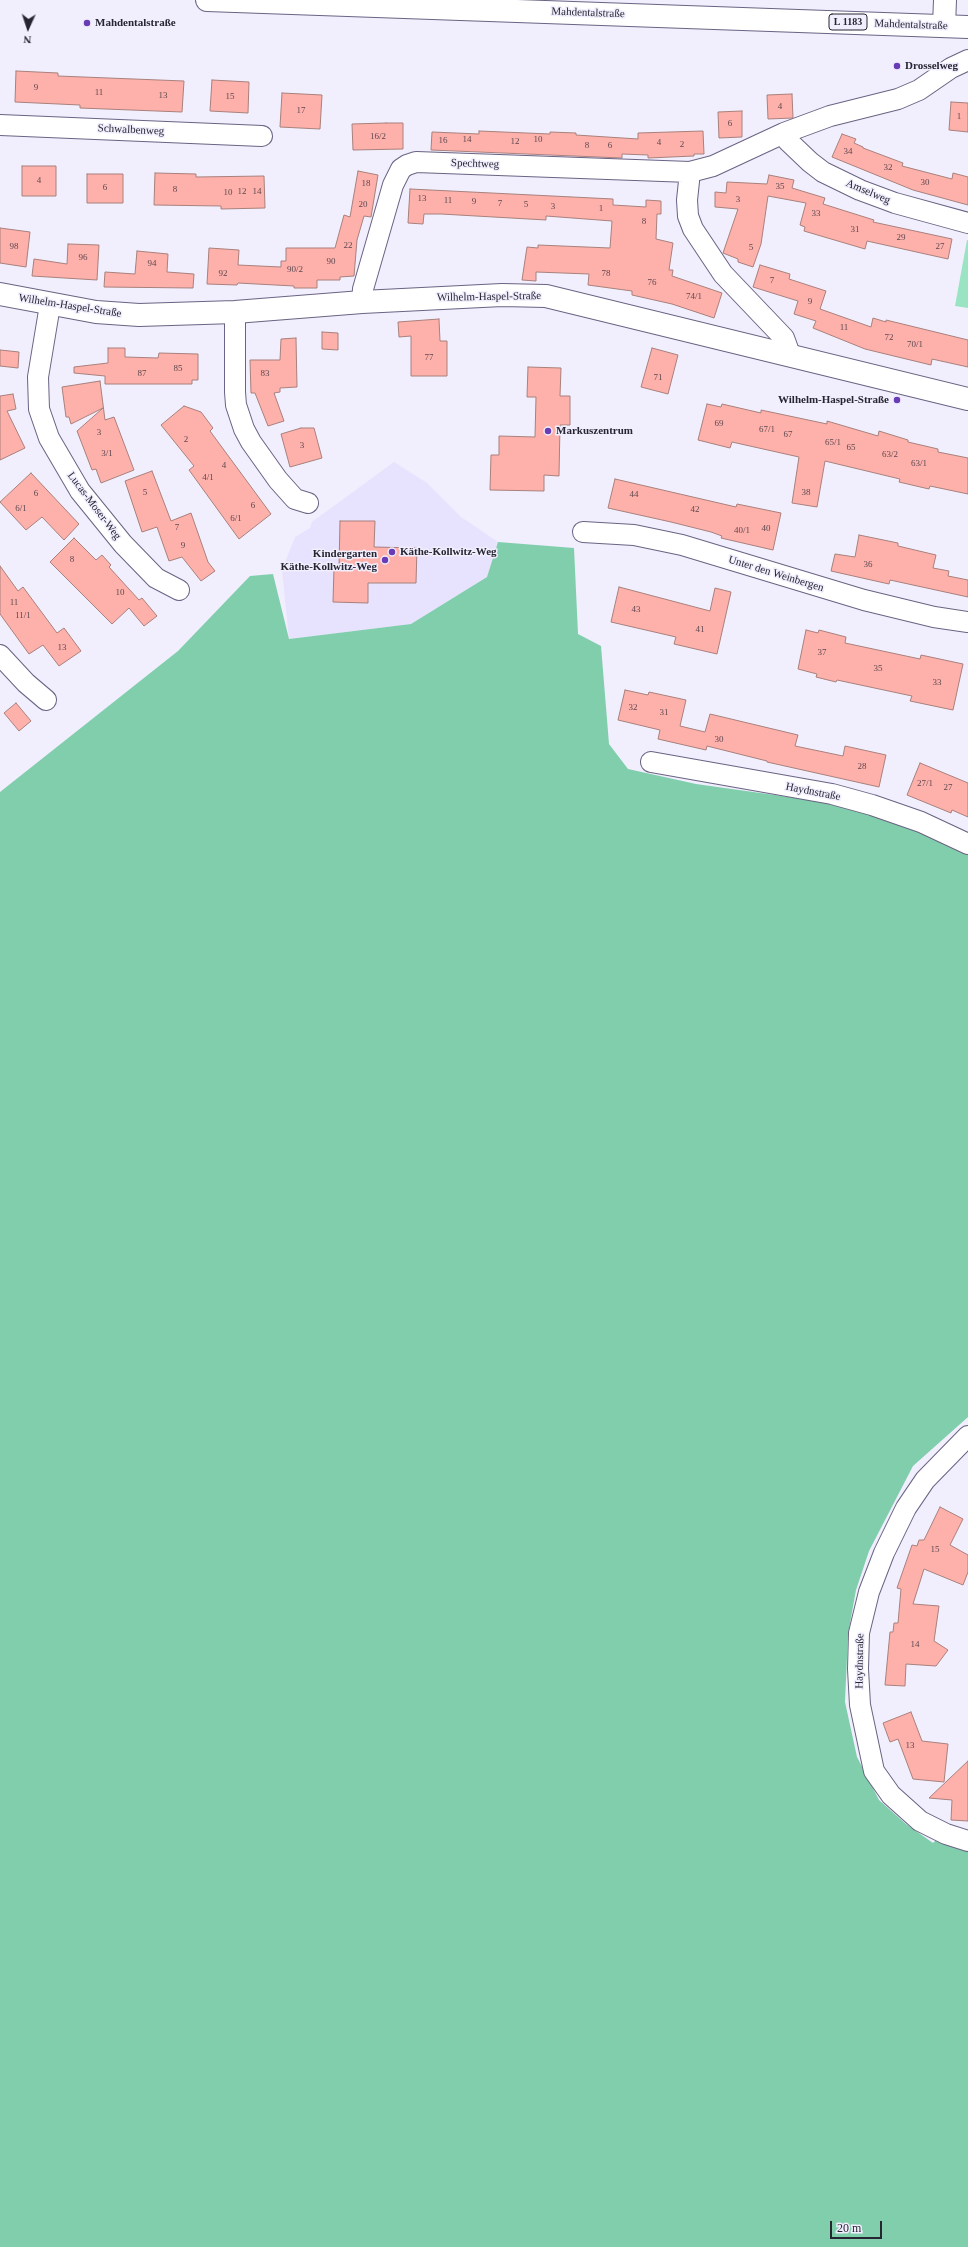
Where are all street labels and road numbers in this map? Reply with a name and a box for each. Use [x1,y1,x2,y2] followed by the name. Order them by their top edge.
[551,5,625,21] street label: Mahdentalstraße
[829,14,867,30] road number: L 1183
[874,17,948,33] street label: Mahdentalstraße
[97,122,165,138] street label: Schwalbenweg
[451,157,499,171] street label: Spechtweg
[844,177,892,207] street label: Amselweg
[437,289,541,305] street label: Wilhelm-Haspel-Straße
[18,291,122,321] street label: Wilhelm-Haspel-Straße
[64,470,124,542] street label: Lucas-Moser-Weg
[727,553,825,595] street label: Unter den Weinbergen
[784,780,842,804] street label: Haydnstraße
[853,1633,867,1689] street label: Haydnstraße

